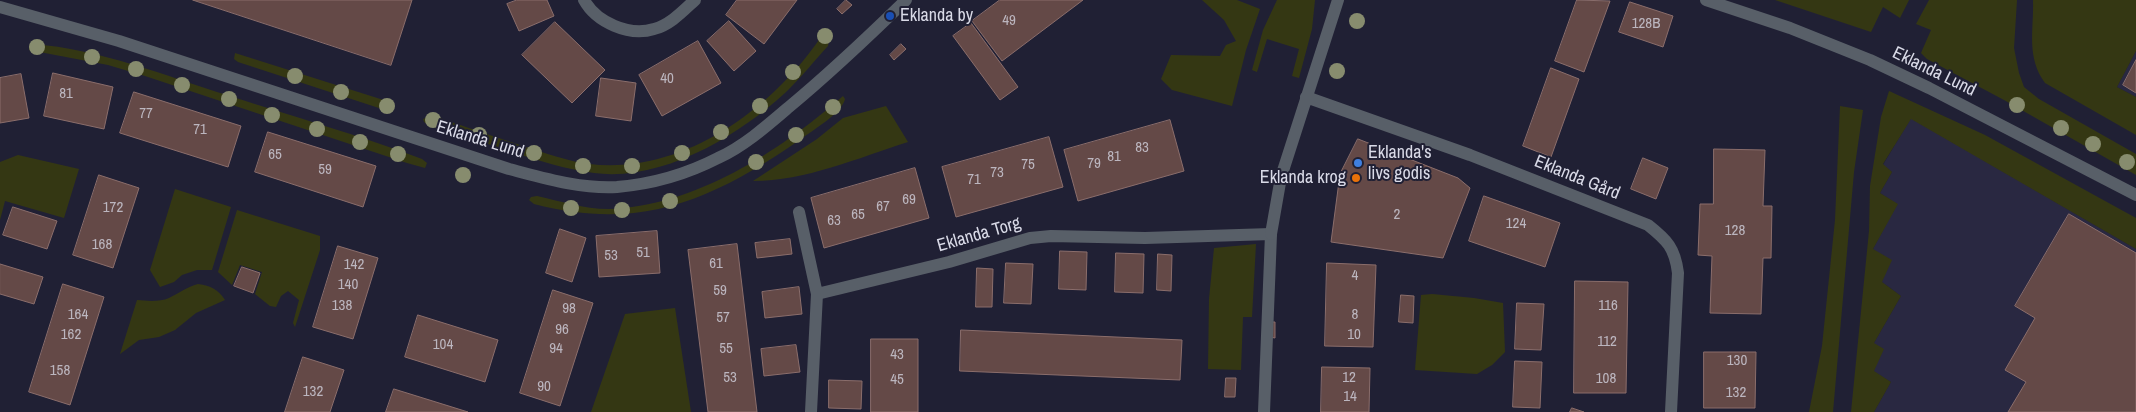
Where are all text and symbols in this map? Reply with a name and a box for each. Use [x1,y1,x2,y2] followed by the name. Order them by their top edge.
[900,5,973,27] place label: Eklanda by
[884,10,896,22] marker: Eklanda by
[1002,12,1016,30] house number: 49
[1632,15,1660,33] house number: 128B
[1889,43,1979,101] street label: Eklanda Lund
[660,70,674,88] house number: 40
[59,85,73,103] house number: 81
[139,105,153,123] house number: 77
[434,116,526,164] street label: Eklanda Lund
[193,121,207,139] house number: 71
[1135,139,1149,157] house number: 83
[1368,142,1432,184] place label: Eklanda's livs godis
[268,146,282,164] house number: 65
[1107,148,1121,166] house number: 81
[1531,151,1623,205] street label: Eklanda Gård
[1087,155,1101,173] house number: 79
[1021,156,1035,174] house number: 75
[1352,157,1364,169] marker: Eklanda's livs godis
[318,161,332,179] house number: 59
[990,164,1004,182] house number: 73
[1260,167,1346,189] place label: Eklanda krog
[967,171,981,189] house number: 71
[1350,172,1362,184] marker: Eklanda krog
[902,191,916,209] house number: 69
[876,198,890,216] house number: 67
[103,199,123,217] house number: 172
[851,206,865,224] house number: 65
[1394,206,1400,224] house number: 2
[827,212,841,230] house number: 63
[935,213,1023,257] street label: Eklanda Torg
[1506,215,1526,233] house number: 124
[1725,222,1745,240] house number: 128
[92,236,112,254] house number: 168
[636,244,650,262] house number: 51
[604,247,618,265] house number: 53
[709,255,723,273] house number: 61
[344,256,364,274] house number: 142
[1352,267,1358,285] house number: 4
[338,276,358,294] house number: 140
[713,282,727,300] house number: 59
[332,297,352,315] house number: 138
[1598,297,1618,315] house number: 116
[562,300,576,318] house number: 98
[68,306,88,324] house number: 164
[1352,306,1358,324] house number: 8
[716,309,730,327] house number: 57
[555,321,569,339] house number: 96
[61,326,81,344] house number: 162
[1347,326,1361,344] house number: 10
[1597,333,1617,351] house number: 112
[433,336,453,354] house number: 104
[549,340,563,358] house number: 94
[719,340,733,358] house number: 55
[890,346,904,364] house number: 43
[1727,352,1747,370] house number: 130
[50,362,70,380] house number: 158
[723,369,737,387] house number: 53
[1342,369,1356,387] house number: 12
[1596,370,1616,388] house number: 108
[890,371,904,389] house number: 45
[537,378,551,396] house number: 90
[303,383,323,401] house number: 132
[1726,384,1746,402] house number: 132
[1343,388,1357,406] house number: 14

